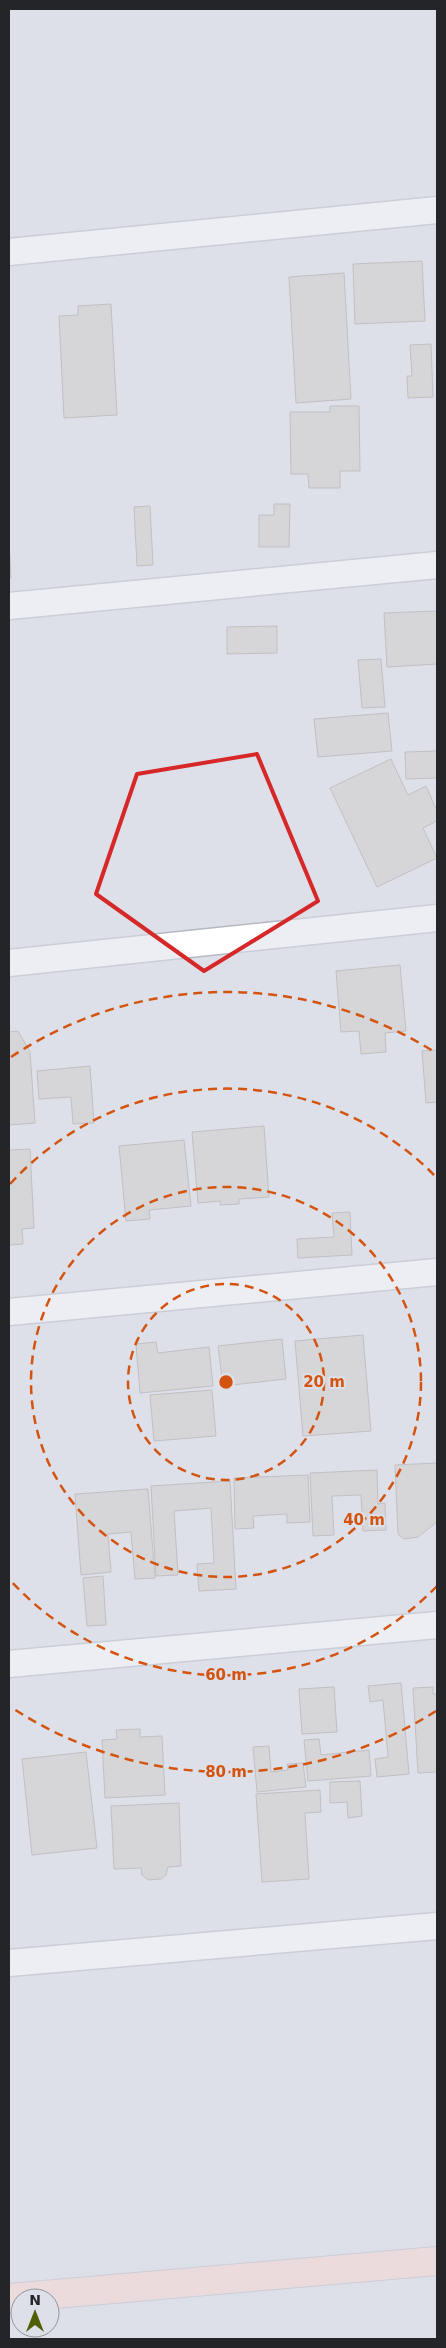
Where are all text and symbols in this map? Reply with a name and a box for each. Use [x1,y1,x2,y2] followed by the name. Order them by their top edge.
[217,1373,235,1391] centre of rings
[303,1373,345,1391] text: 20 m
[343,1511,385,1529] text: 40 m
[205,1666,247,1684] text: 60 m
[205,1763,247,1781] text: 80 m
[10,2288,60,2338] north arrow
[29,2292,41,2308] text: N

